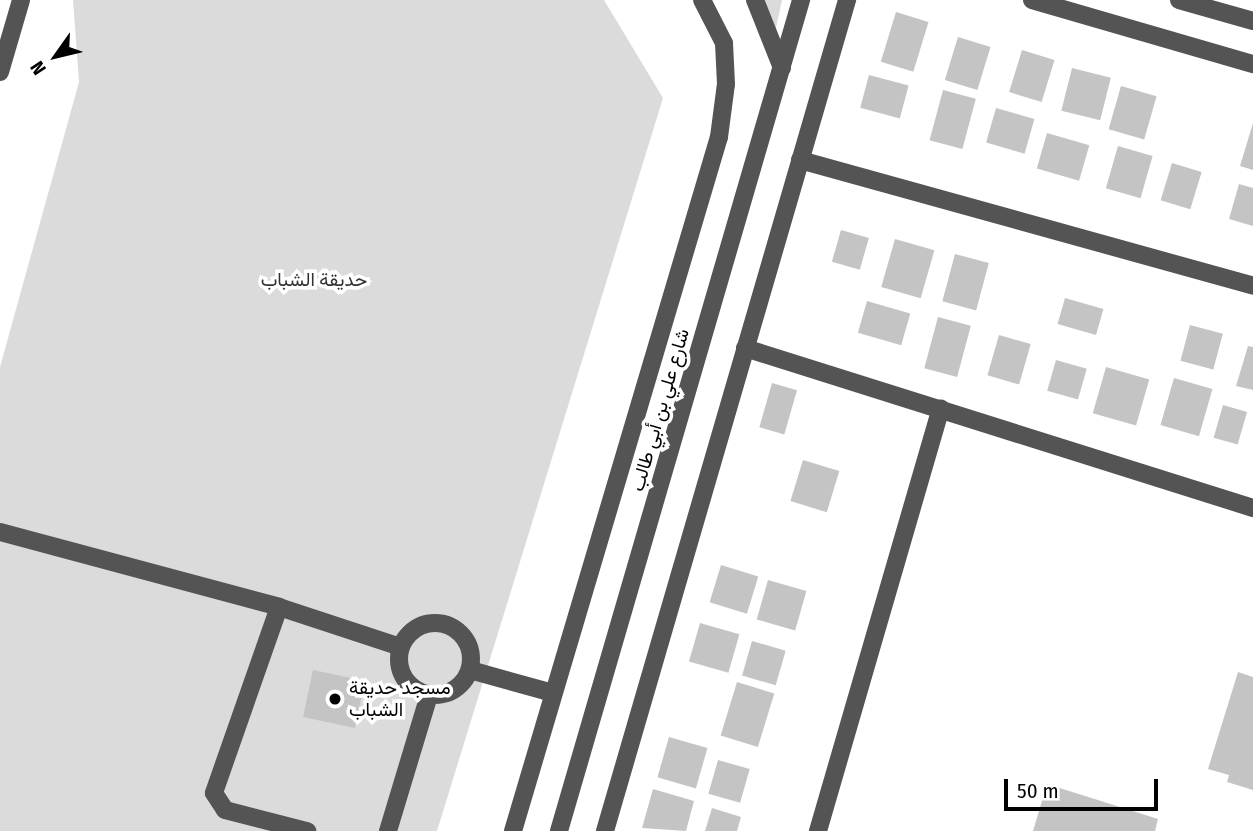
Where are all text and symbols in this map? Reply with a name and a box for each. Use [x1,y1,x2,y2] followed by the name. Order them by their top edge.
[21,21,91,91] north arrow
[25,57,51,79] text: N
[261,269,367,291] park label: حديقة الشباب
[626,326,694,494] street label: شارع علي بن أبي طالب
[349,677,451,721] place label: مسجد حديقة الشباب
[327,691,343,707] marker: مسجد حديقة الشباب
[1008,764,1162,808] scale bar
[1017,778,1059,804] text: 50 m

